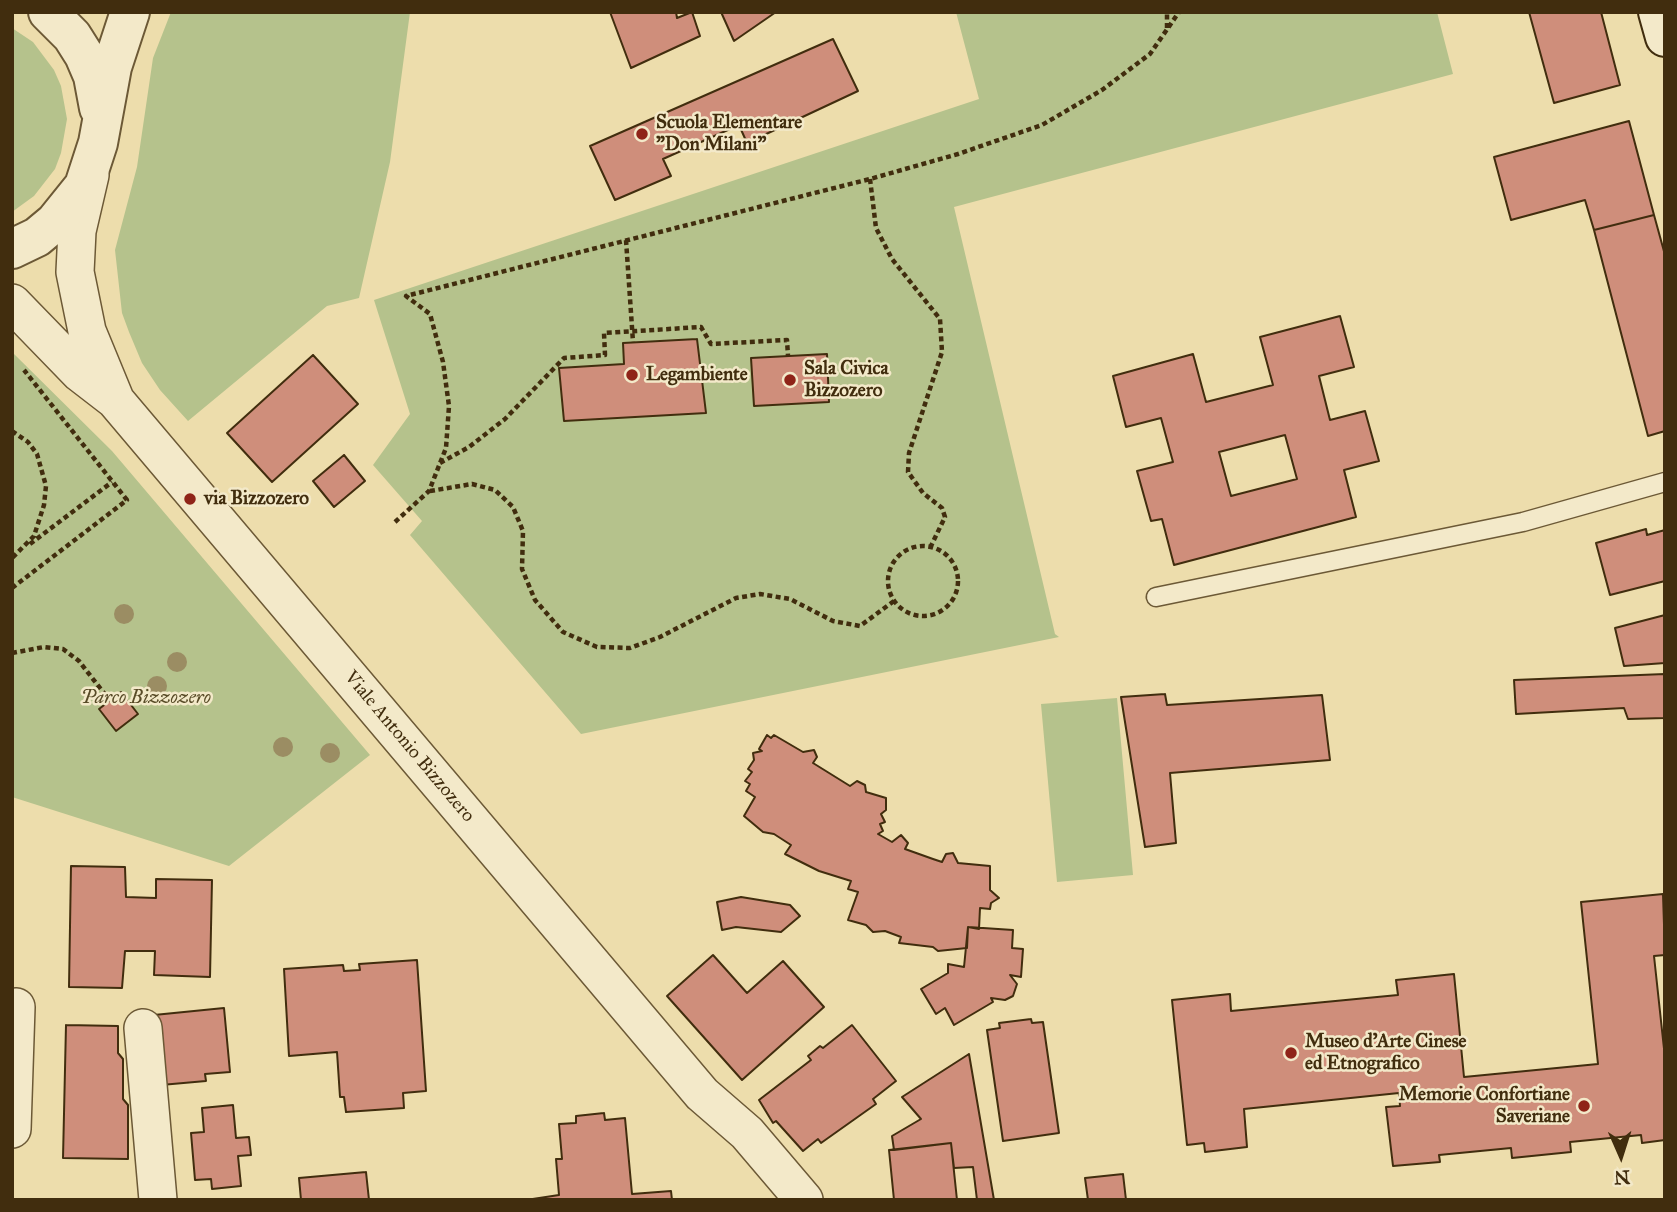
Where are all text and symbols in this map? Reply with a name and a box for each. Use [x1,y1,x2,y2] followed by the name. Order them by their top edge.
[656,112,802,156] place label: Scuola Elementare "Don Milani"
[634,126,650,142] marker: Scuola Elementare "Don Milani"
[804,358,889,402] place label: Sala Civica Bizzozero
[646,364,748,386] place label: Legambiente
[624,367,640,383] marker: Legambiente
[782,372,798,388] marker: Sala Civica Bizzozero
[204,488,309,510] place label: via Bizzozero
[182,491,198,507] marker: via Bizzozero
[339,667,479,827] street label: Viale Antonio Bizzozero
[81,687,211,709] park label: Parco Bizzozero
[1305,1031,1467,1075] place label: Museo d'Arte Cinese ed Etnografico
[1283,1045,1299,1061] marker: Museo d'Arte Cinese ed Etnografico
[1399,1084,1570,1128] place label: Memorie Confortiane Saveriane
[1576,1098,1592,1114] marker: Memorie Confortiane Saveriane
[1586,1121,1656,1191] north arrow
[1613,1166,1631,1189] text: N

